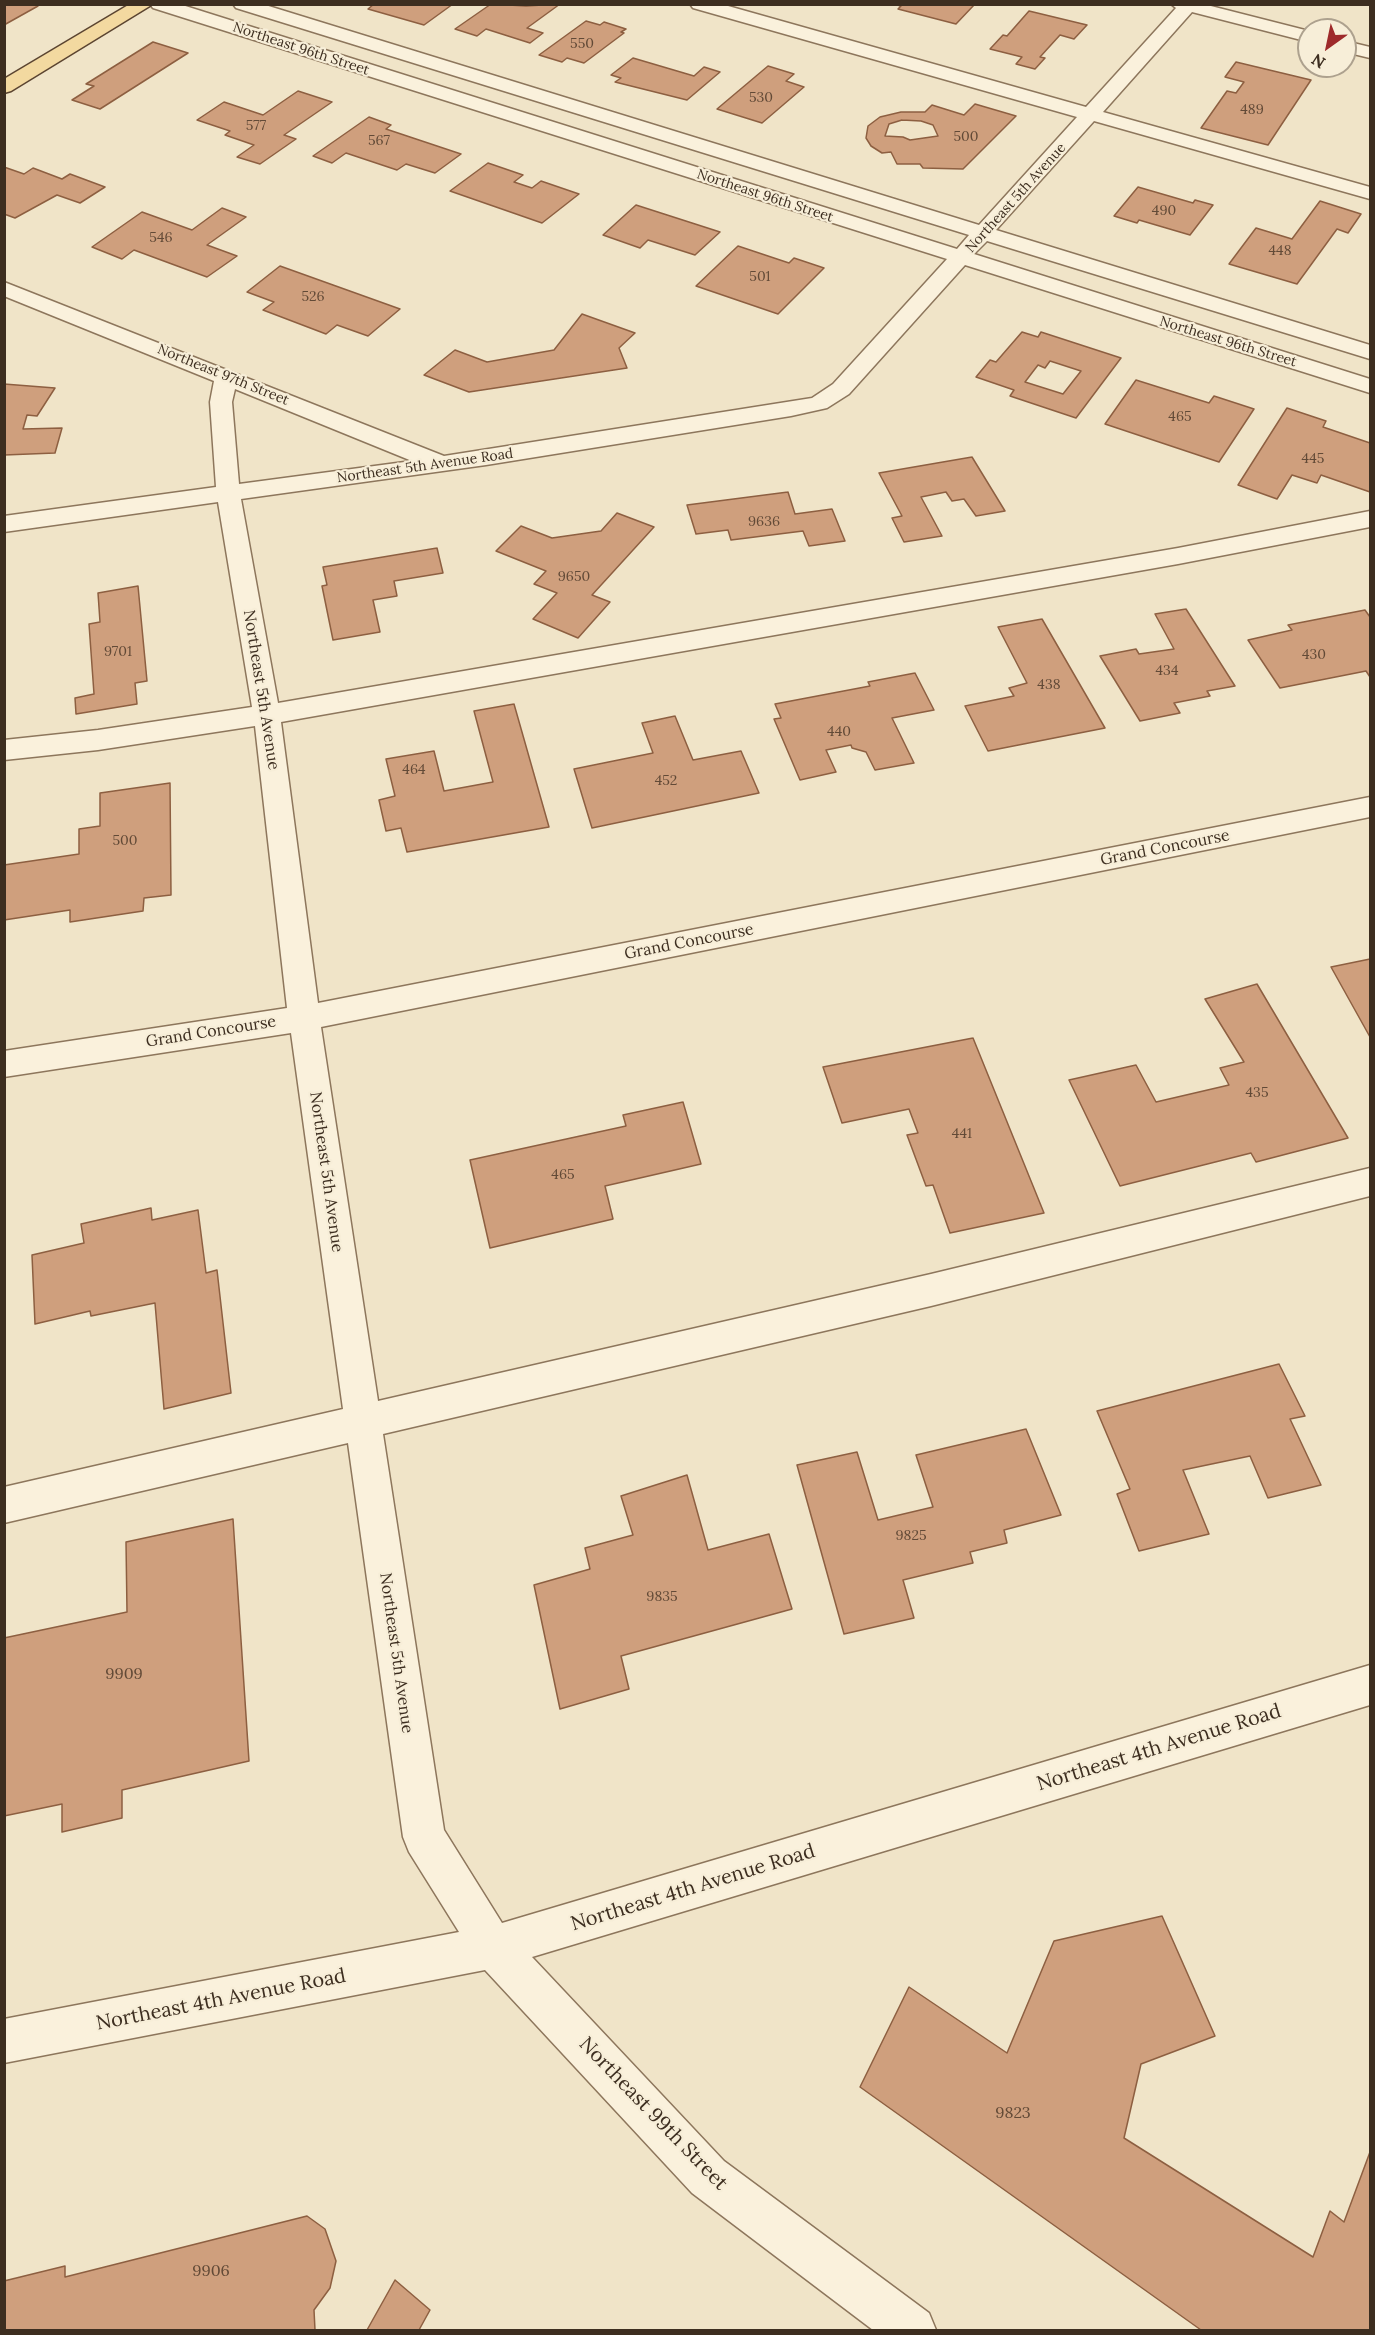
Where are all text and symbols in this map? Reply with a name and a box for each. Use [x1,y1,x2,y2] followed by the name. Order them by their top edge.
[1297,18,1357,78] north arrow
[231,19,371,79] street label: Northeast 96th Street
[570,36,594,52] house number: 550
[1308,50,1329,73] text: N
[749,90,773,106] house number: 530
[1240,102,1264,118] house number: 489
[246,118,266,134] house number: 577
[953,129,979,145] house number: 500
[368,133,390,149] house number: 567
[962,140,1070,256] street label: Northeast 5th Avenue
[695,166,835,226] street label: Northeast 96th Street
[1152,203,1176,219] house number: 490
[149,230,173,246] house number: 546
[1268,243,1292,259] house number: 448
[749,269,771,285] house number: 501
[301,289,325,305] house number: 526
[1157,313,1299,371] street label: Northeast 96th Street
[155,341,291,409] street label: Northeast 97th Street
[1168,409,1192,425] house number: 465
[336,445,514,487] street label: Northeast 5th Avenue Road
[1302,451,1324,467] house number: 445
[748,514,780,530] house number: 9636
[558,569,590,585] house number: 9650
[239,609,283,771] street label: Northeast 5th Avenue
[104,644,132,660] house number: 9701
[1302,647,1326,663] house number: 430
[1156,663,1178,679] house number: 434
[1037,677,1061,693] house number: 438
[827,724,851,740] house number: 440
[402,762,426,778] house number: 464
[655,773,677,789] house number: 452
[1099,826,1231,870] street label: Grand Concourse
[112,833,138,849] house number: 500
[623,920,755,964] street label: Grand Concourse
[145,1012,277,1052] street label: Grand Concourse
[1245,1085,1269,1101] house number: 435
[305,1090,347,1254] street label: Northeast 5th Avenue
[952,1126,972,1142] house number: 441
[551,1167,575,1183] house number: 465
[895,1528,927,1544] house number: 9825
[375,1571,417,1735] street label: Northeast 5th Avenue
[646,1589,678,1605] house number: 9835
[105,1664,143,1684] house number: 9909
[1034,1699,1284,1797] street label: Northeast 4th Avenue Road
[568,1839,818,1937] street label: Northeast 4th Avenue Road
[94,1964,348,2036] street label: Northeast 4th Avenue Road
[574,2032,732,2196] street label: Northeast 99th Street
[995,2103,1031,2123] house number: 9823
[192,2261,230,2281] house number: 9906

